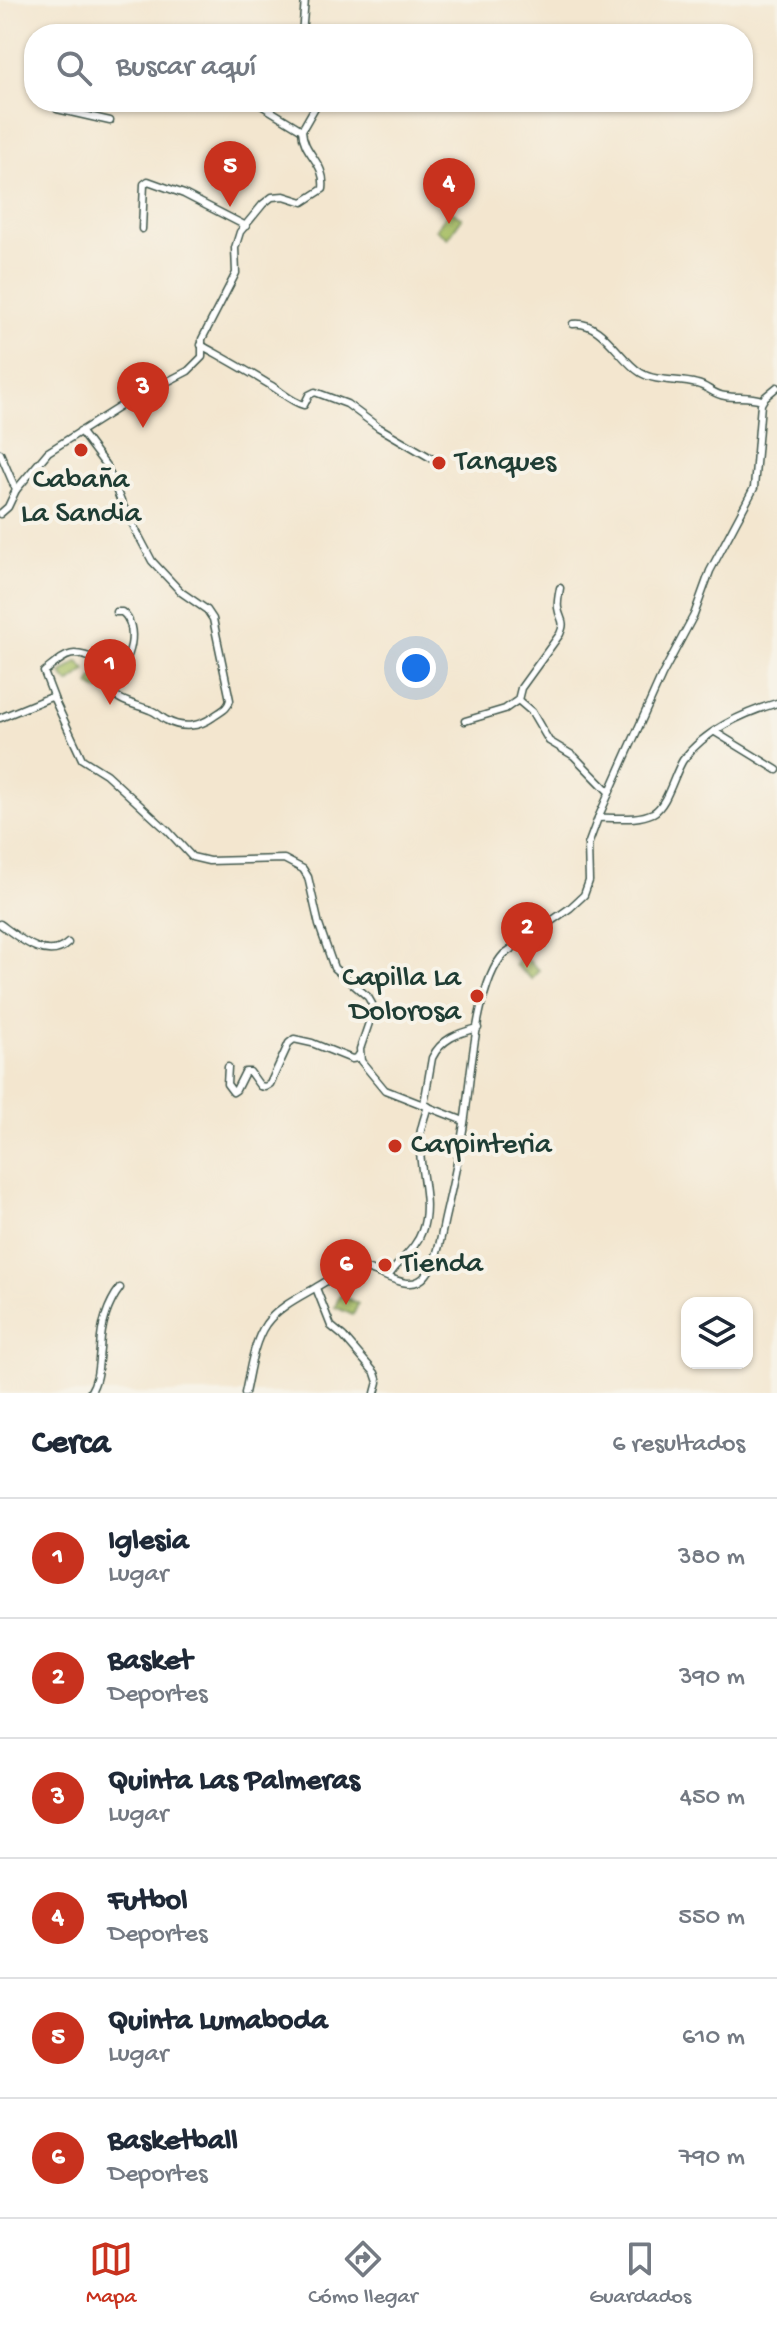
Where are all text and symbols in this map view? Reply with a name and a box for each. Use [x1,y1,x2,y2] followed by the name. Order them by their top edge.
[24,24,753,112] search box
[52,46,96,90] icon: search
[116,51,256,86] text: Buscar aquí
[204,141,256,207] pin: 5
[423,158,475,224] pin: 4
[117,362,169,428] pin: 3
[72,441,90,459] marker: Cabaña La Sandia
[453,446,557,481] place label: Tanques
[430,454,448,472] marker: Tanques
[21,464,142,533] place label: Cabaña La Sandia
[84,639,136,705] pin: 1
[396,648,436,688] your location
[501,902,553,968] pin: 2
[342,962,462,1031] place label: Capilla La Dolorosa
[468,987,486,1005] marker: Capilla La Dolorosa
[411,1129,553,1164] place label: Carpinteria
[386,1137,404,1155] marker: Carpinteria
[320,1239,372,1305] pin: 6
[399,1248,484,1283] place label: Tienda
[376,1256,394,1274] marker: Tienda
[681,1297,753,1369] map controls
[681,1297,753,1369] button: layers
[32,1425,110,1465] text: Cerca
[612,1430,745,1461] text: 6 resultados
[108,1525,189,1560] text: Iglesia
[53,1543,63,1574] text: 1
[678,1543,745,1574] text: 380 m
[108,1560,168,1591] text: Lugar
[108,1645,192,1680] text: Basket
[52,1663,64,1694] text: 2
[679,1663,745,1694] text: 390 m
[108,1680,207,1711] text: Deportes
[108,1765,360,1800] text: Quinta Las Palmeras
[51,1783,65,1814] text: 3
[680,1783,745,1814] text: 450 m
[108,1800,168,1831] text: Lugar
[108,1885,188,1920] text: Futbol
[52,1903,64,1934] text: 4
[678,1903,745,1934] text: 550 m
[108,1920,207,1951] text: Deportes
[108,2005,328,2040] text: Quinta Lumaboda
[51,2023,65,2054] text: 5
[682,2023,745,2054] text: 610 m
[108,2040,168,2071] text: Lugar
[108,2125,238,2160] text: Basketball
[51,2143,65,2174] text: 6
[679,2143,745,2174] text: 790 m
[108,2160,207,2191] text: Deportes
[86,2237,136,2311] tab: Mapa
[308,2237,417,2311] tab: Cómo llegar
[589,2237,691,2311] tab: Guardados

